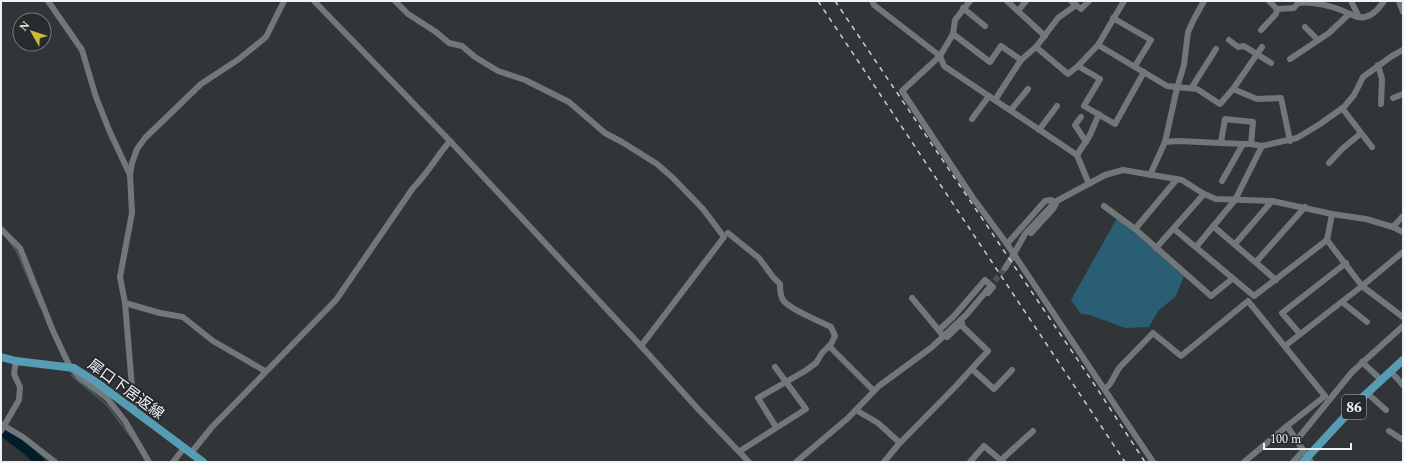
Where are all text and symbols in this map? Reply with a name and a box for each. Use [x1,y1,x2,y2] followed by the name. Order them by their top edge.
[12,12,52,52] north arrow
[15,17,34,35] text: N
[83,354,169,425] street label: 犀口下居返線
[1342,395,1366,419] road number: 86
[1264,425,1351,451] scale bar
[1270,430,1301,449] text: 100 m

